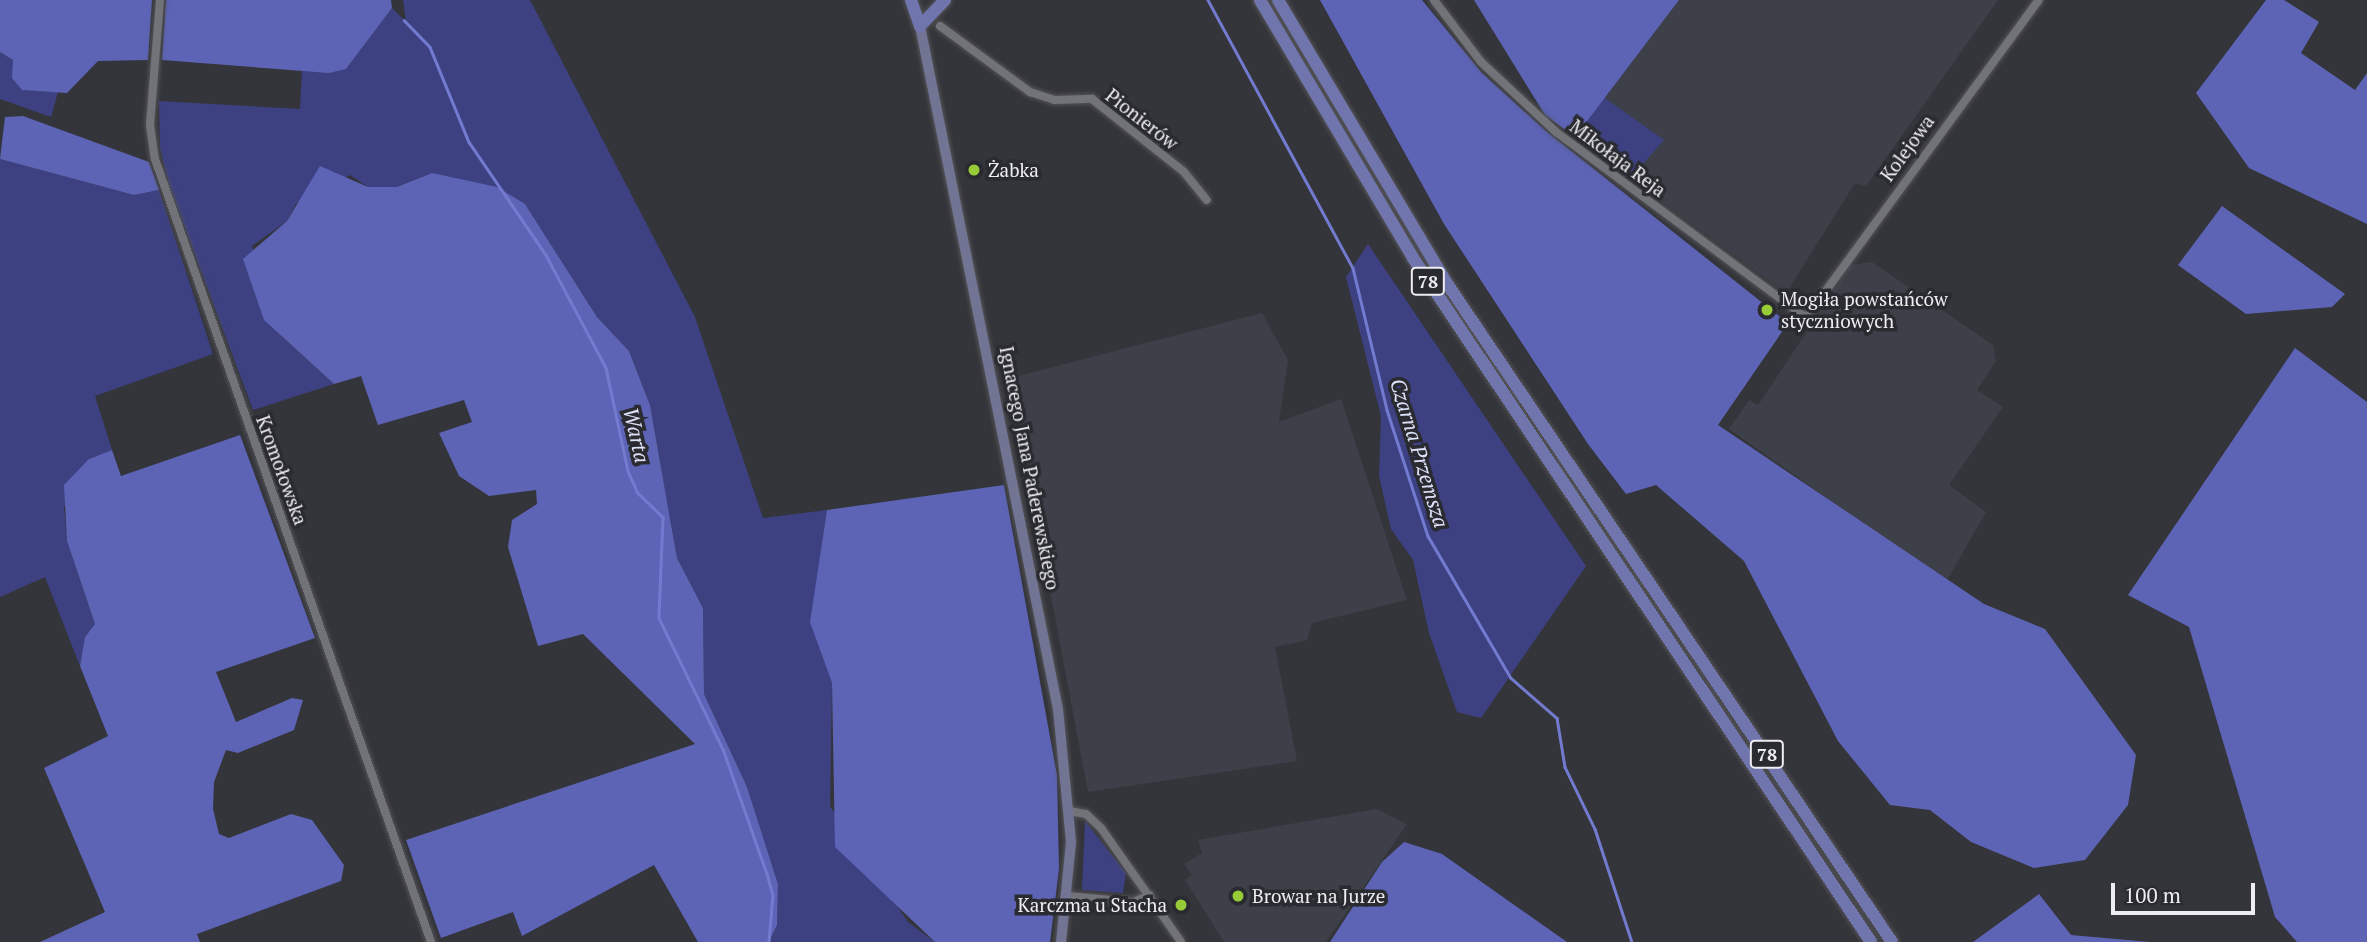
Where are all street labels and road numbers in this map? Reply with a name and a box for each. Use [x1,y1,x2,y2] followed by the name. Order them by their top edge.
[1101,84,1183,154] street label: Pionierów
[1875,110,1939,186] street label: Kolejowa
[1566,115,1670,201] street label: Mikołaja Reja
[1410,267,1446,296] road number: 78
[995,344,1065,592] street label: Ignacego Jana Paderewskiego
[252,412,312,528] street label: Kromołowska
[1750,740,1784,768] road number: 78

